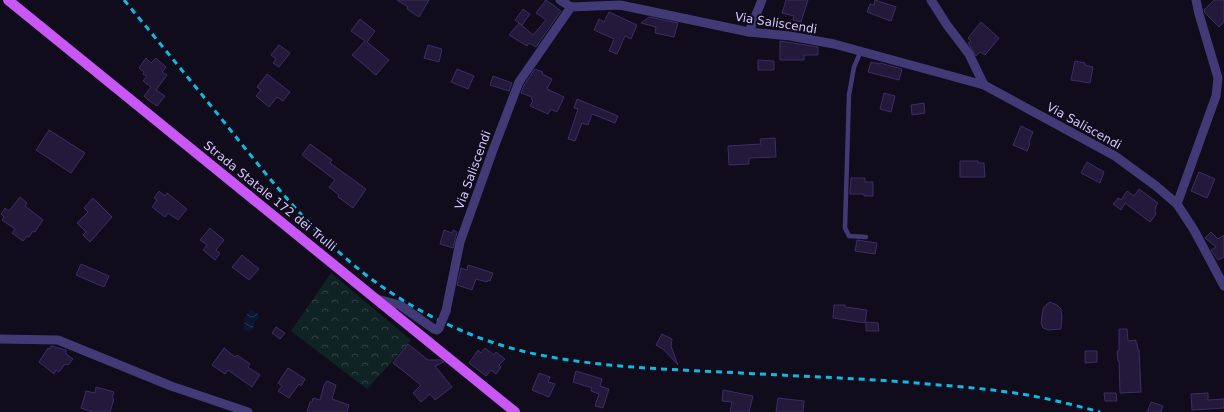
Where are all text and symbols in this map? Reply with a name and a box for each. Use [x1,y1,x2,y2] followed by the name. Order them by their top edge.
[734,10,818,36] street label: Via Saliscendi
[1044,100,1124,152] street label: Via Saliscendi
[452,129,494,211] street label: Via Saliscendi
[201,138,339,254] street label: Strada Statale 172 dei Trulli

